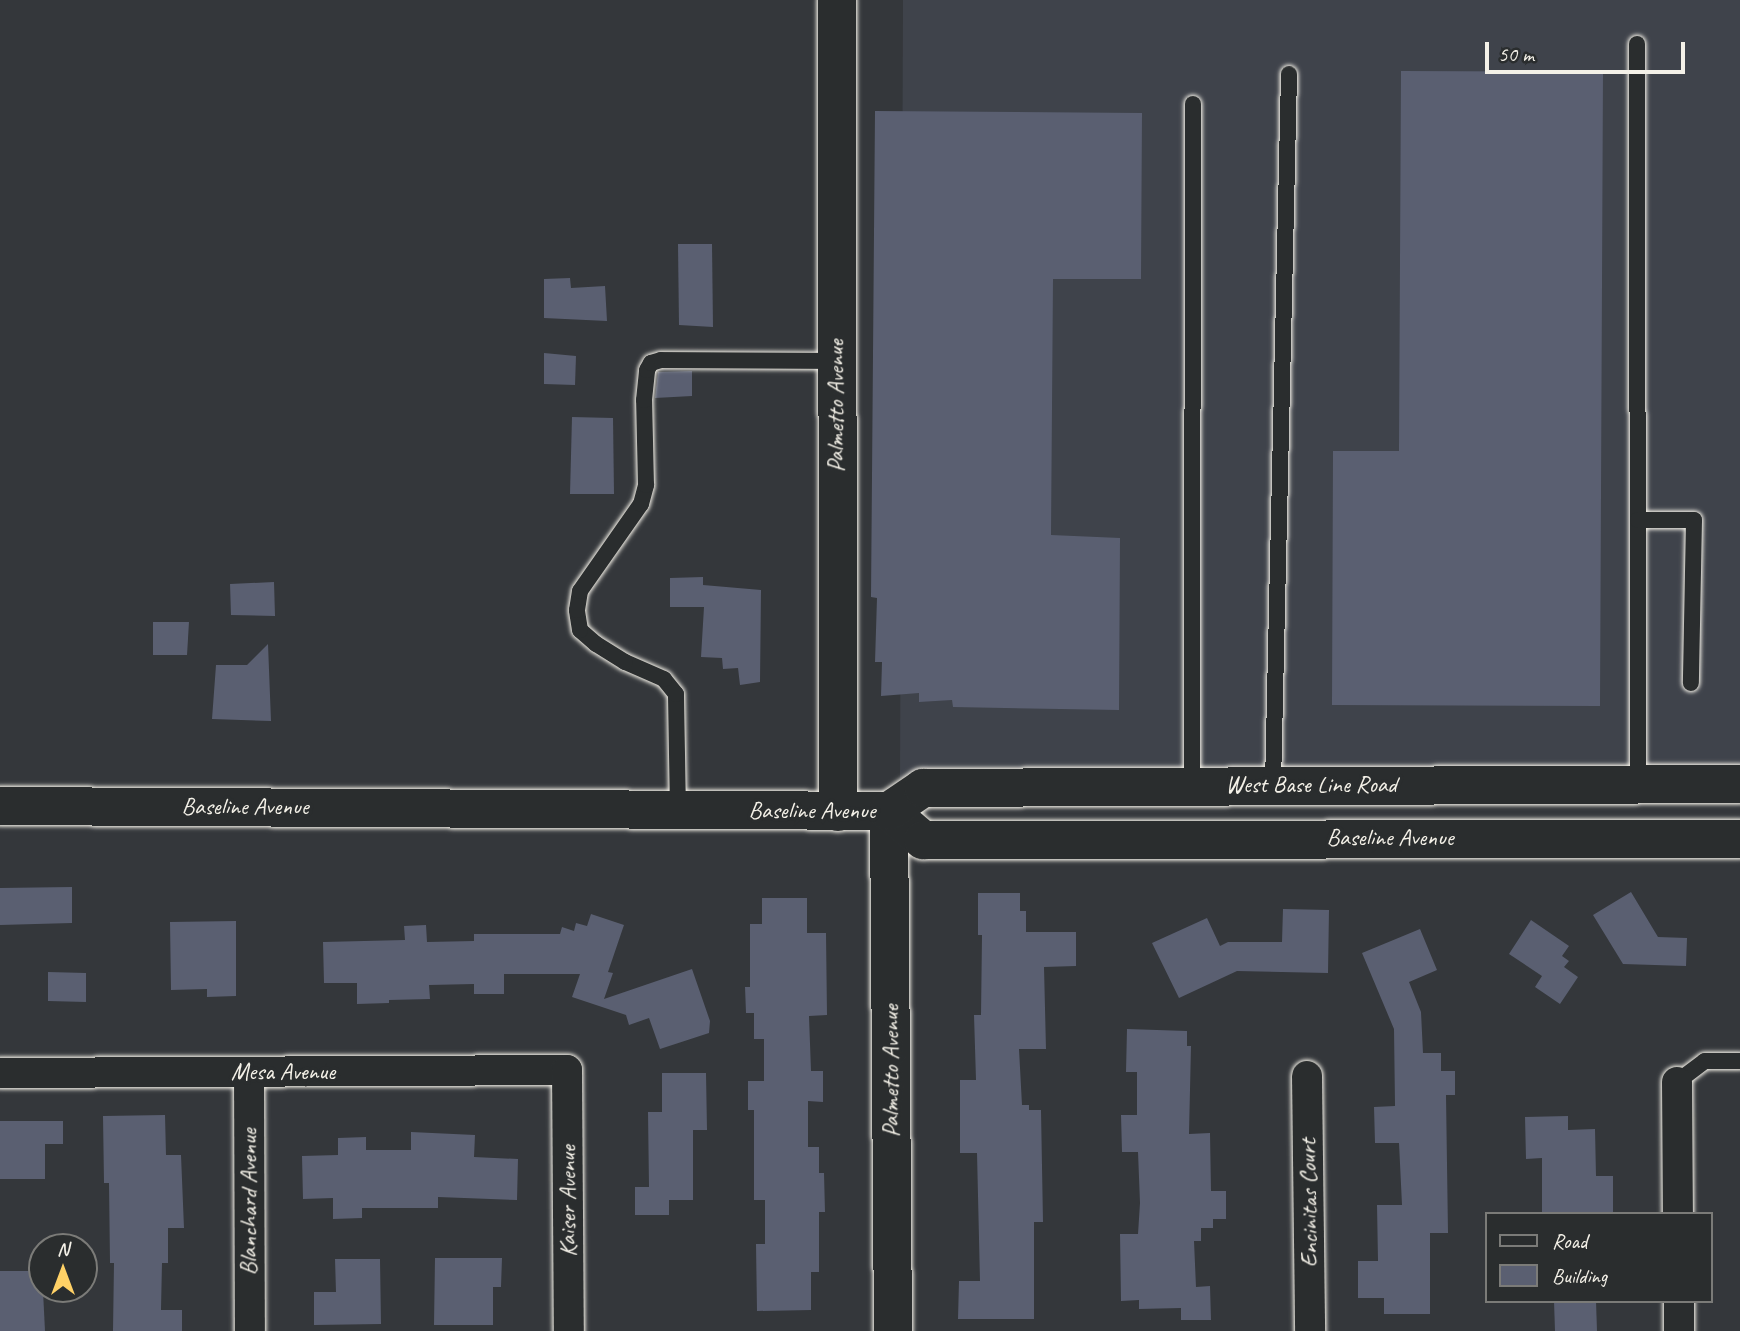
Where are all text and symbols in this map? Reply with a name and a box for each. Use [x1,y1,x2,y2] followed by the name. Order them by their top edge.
[1488,28,1688,72] scale bar
[1498,41,1534,67] text: 50 m
[822,340,850,472] street label: Palmetto Avenue
[1225,771,1397,799] street label: West Base Line Road
[181,793,309,821] street label: Baseline Avenue
[748,797,876,825] street label: Baseline Avenue
[1326,824,1454,852] street label: Baseline Avenue
[877,1005,905,1137] street label: Palmetto Avenue
[231,1058,335,1086] street label: Mesa Avenue
[235,1129,263,1275] street label: Blanchard Avenue
[1293,1138,1325,1268] street label: Encinitas Court
[554,1145,582,1257] street label: Kaiser Avenue
[1484,1212,1712,1303] legend
[1552,1228,1587,1254] text: Road
[28,1233,98,1303] north arrow
[57,1237,69,1261] text: N
[1552,1263,1607,1289] text: Building

